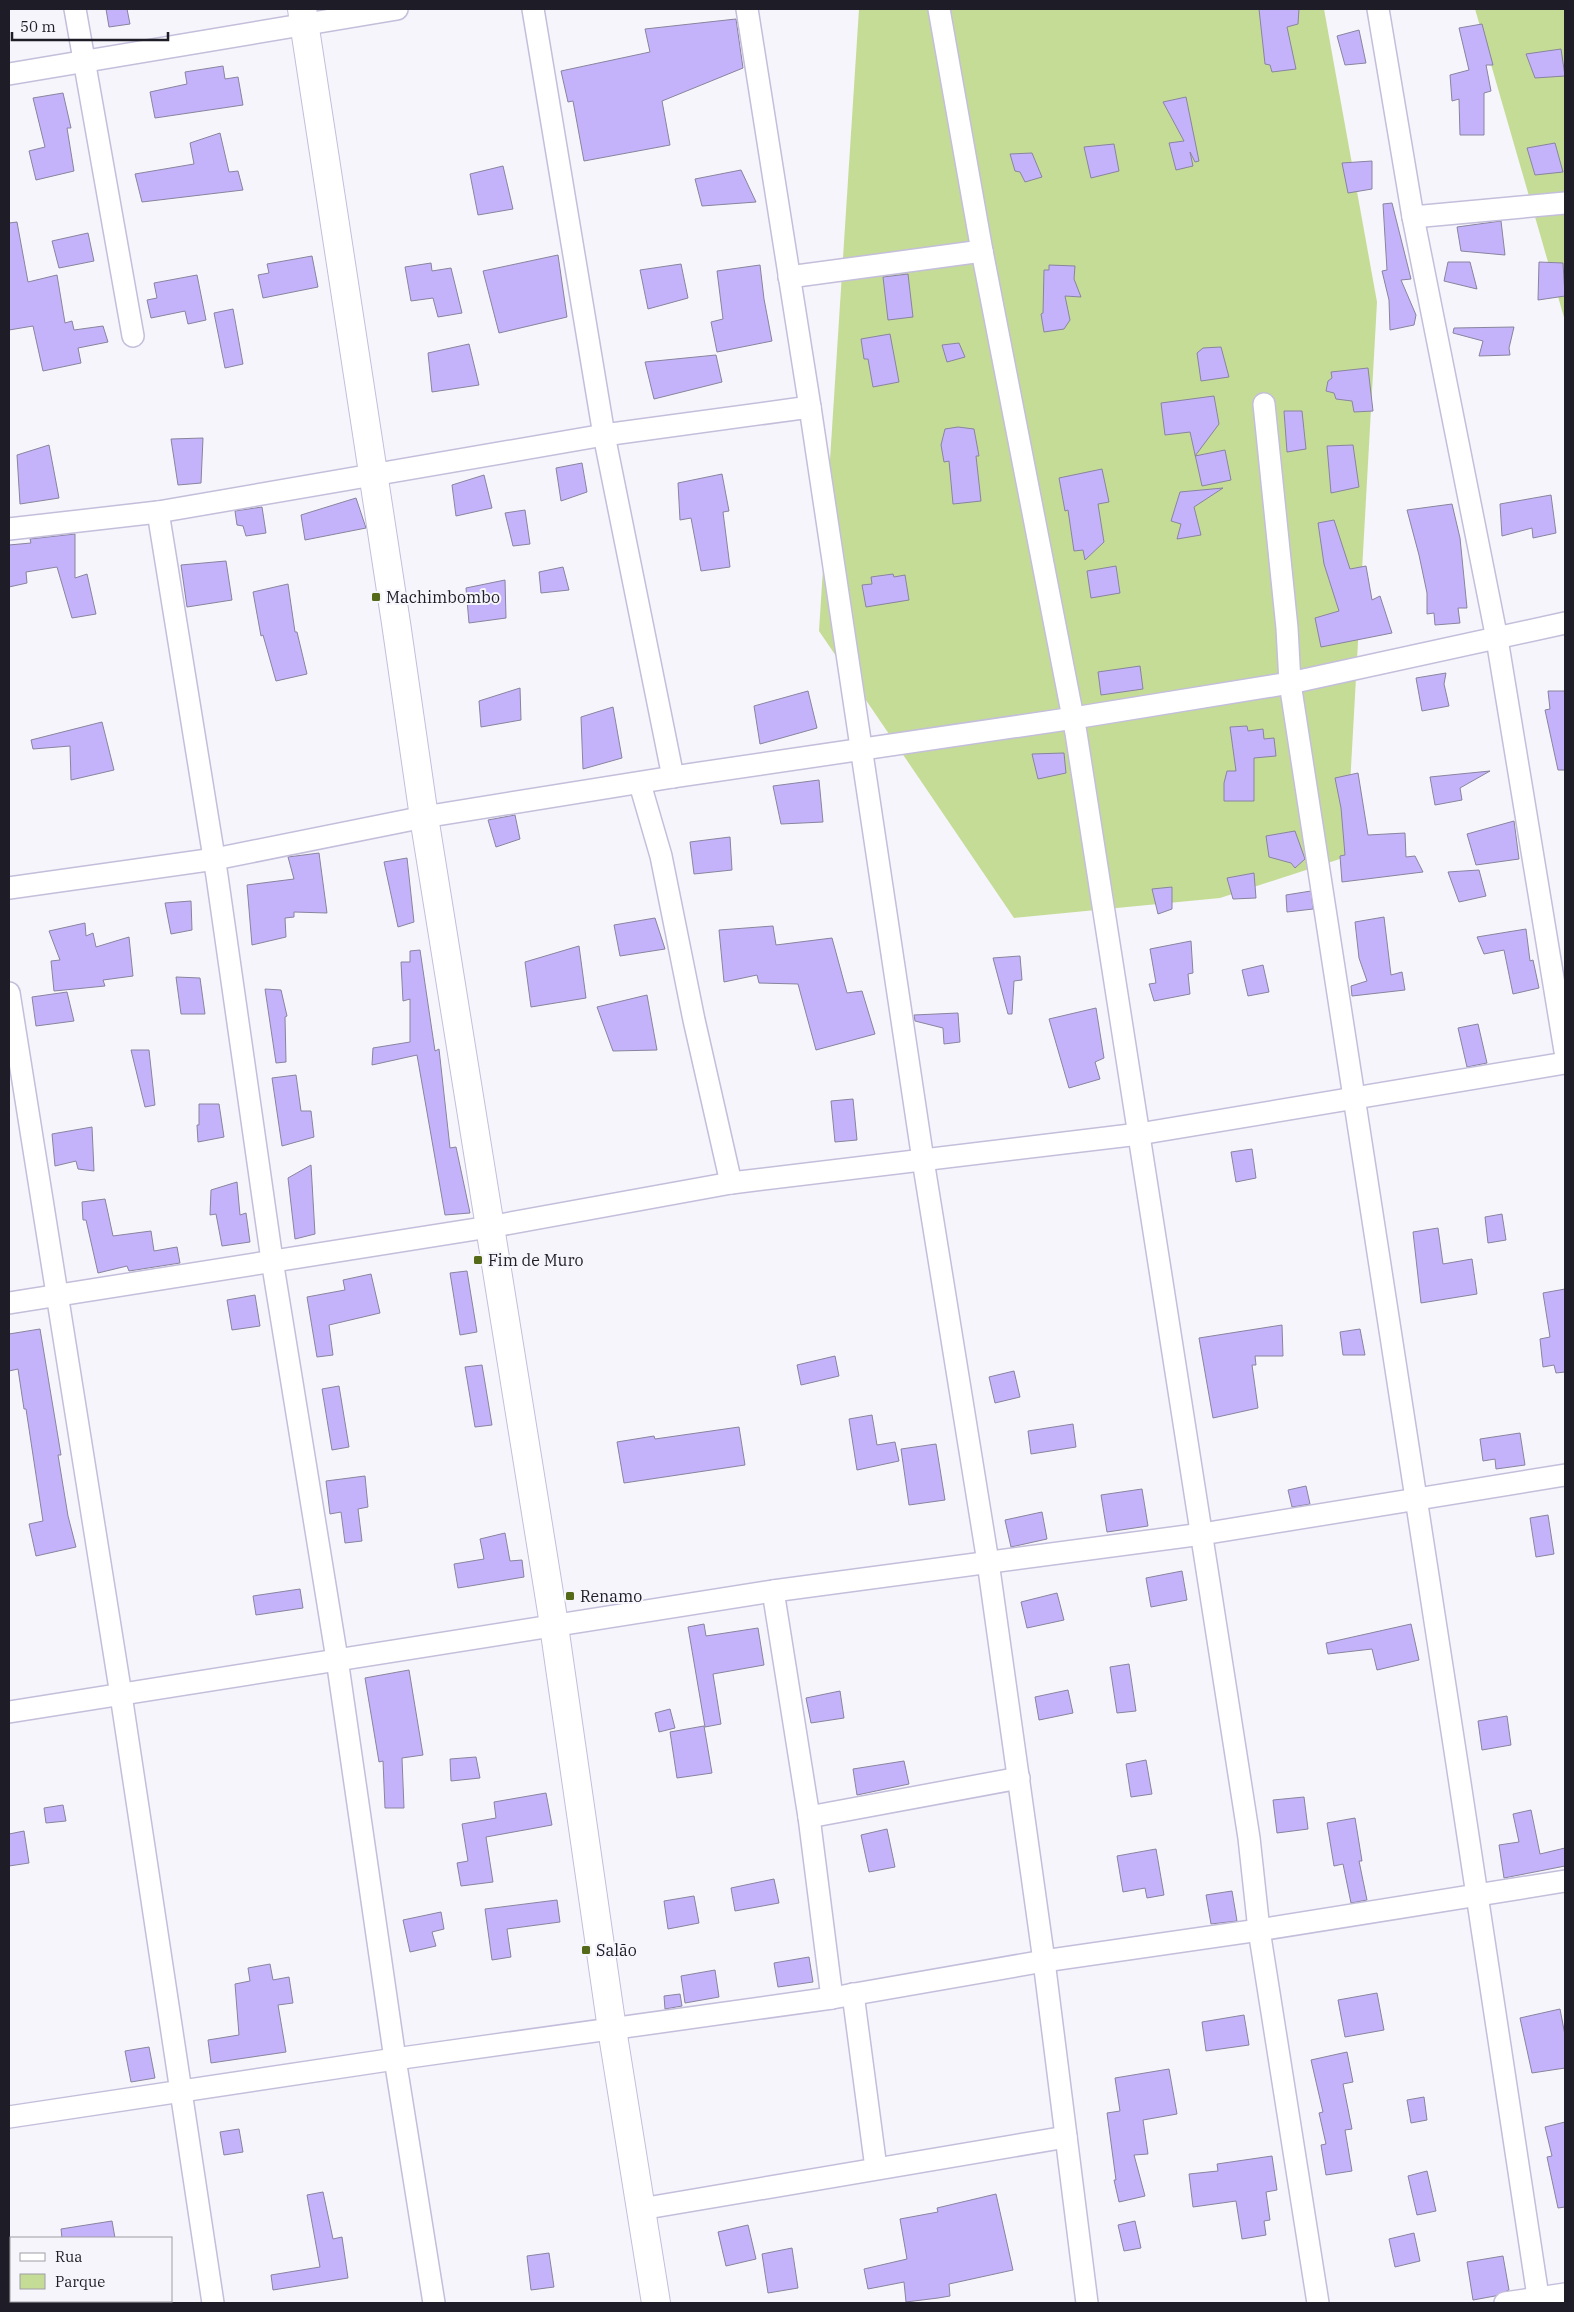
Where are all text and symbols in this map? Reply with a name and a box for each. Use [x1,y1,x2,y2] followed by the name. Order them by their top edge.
[12,10,169,42] scale bar
[20,17,56,36] text: 50 m
[386,587,500,607] place label: Machimbombo
[370,591,382,603] marker: Machimbombo
[488,1250,584,1270] place label: Fim de Muro
[472,1254,484,1266] marker: Fim de Muro
[580,1586,642,1606] place label: Renamo
[564,1590,576,1602] marker: Renamo
[596,1940,637,1960] place label: Salão
[580,1944,592,1956] marker: Salão
[10,2237,172,2302] legend
[55,2247,82,2266] text: Rua
[55,2272,105,2291] text: Parque

